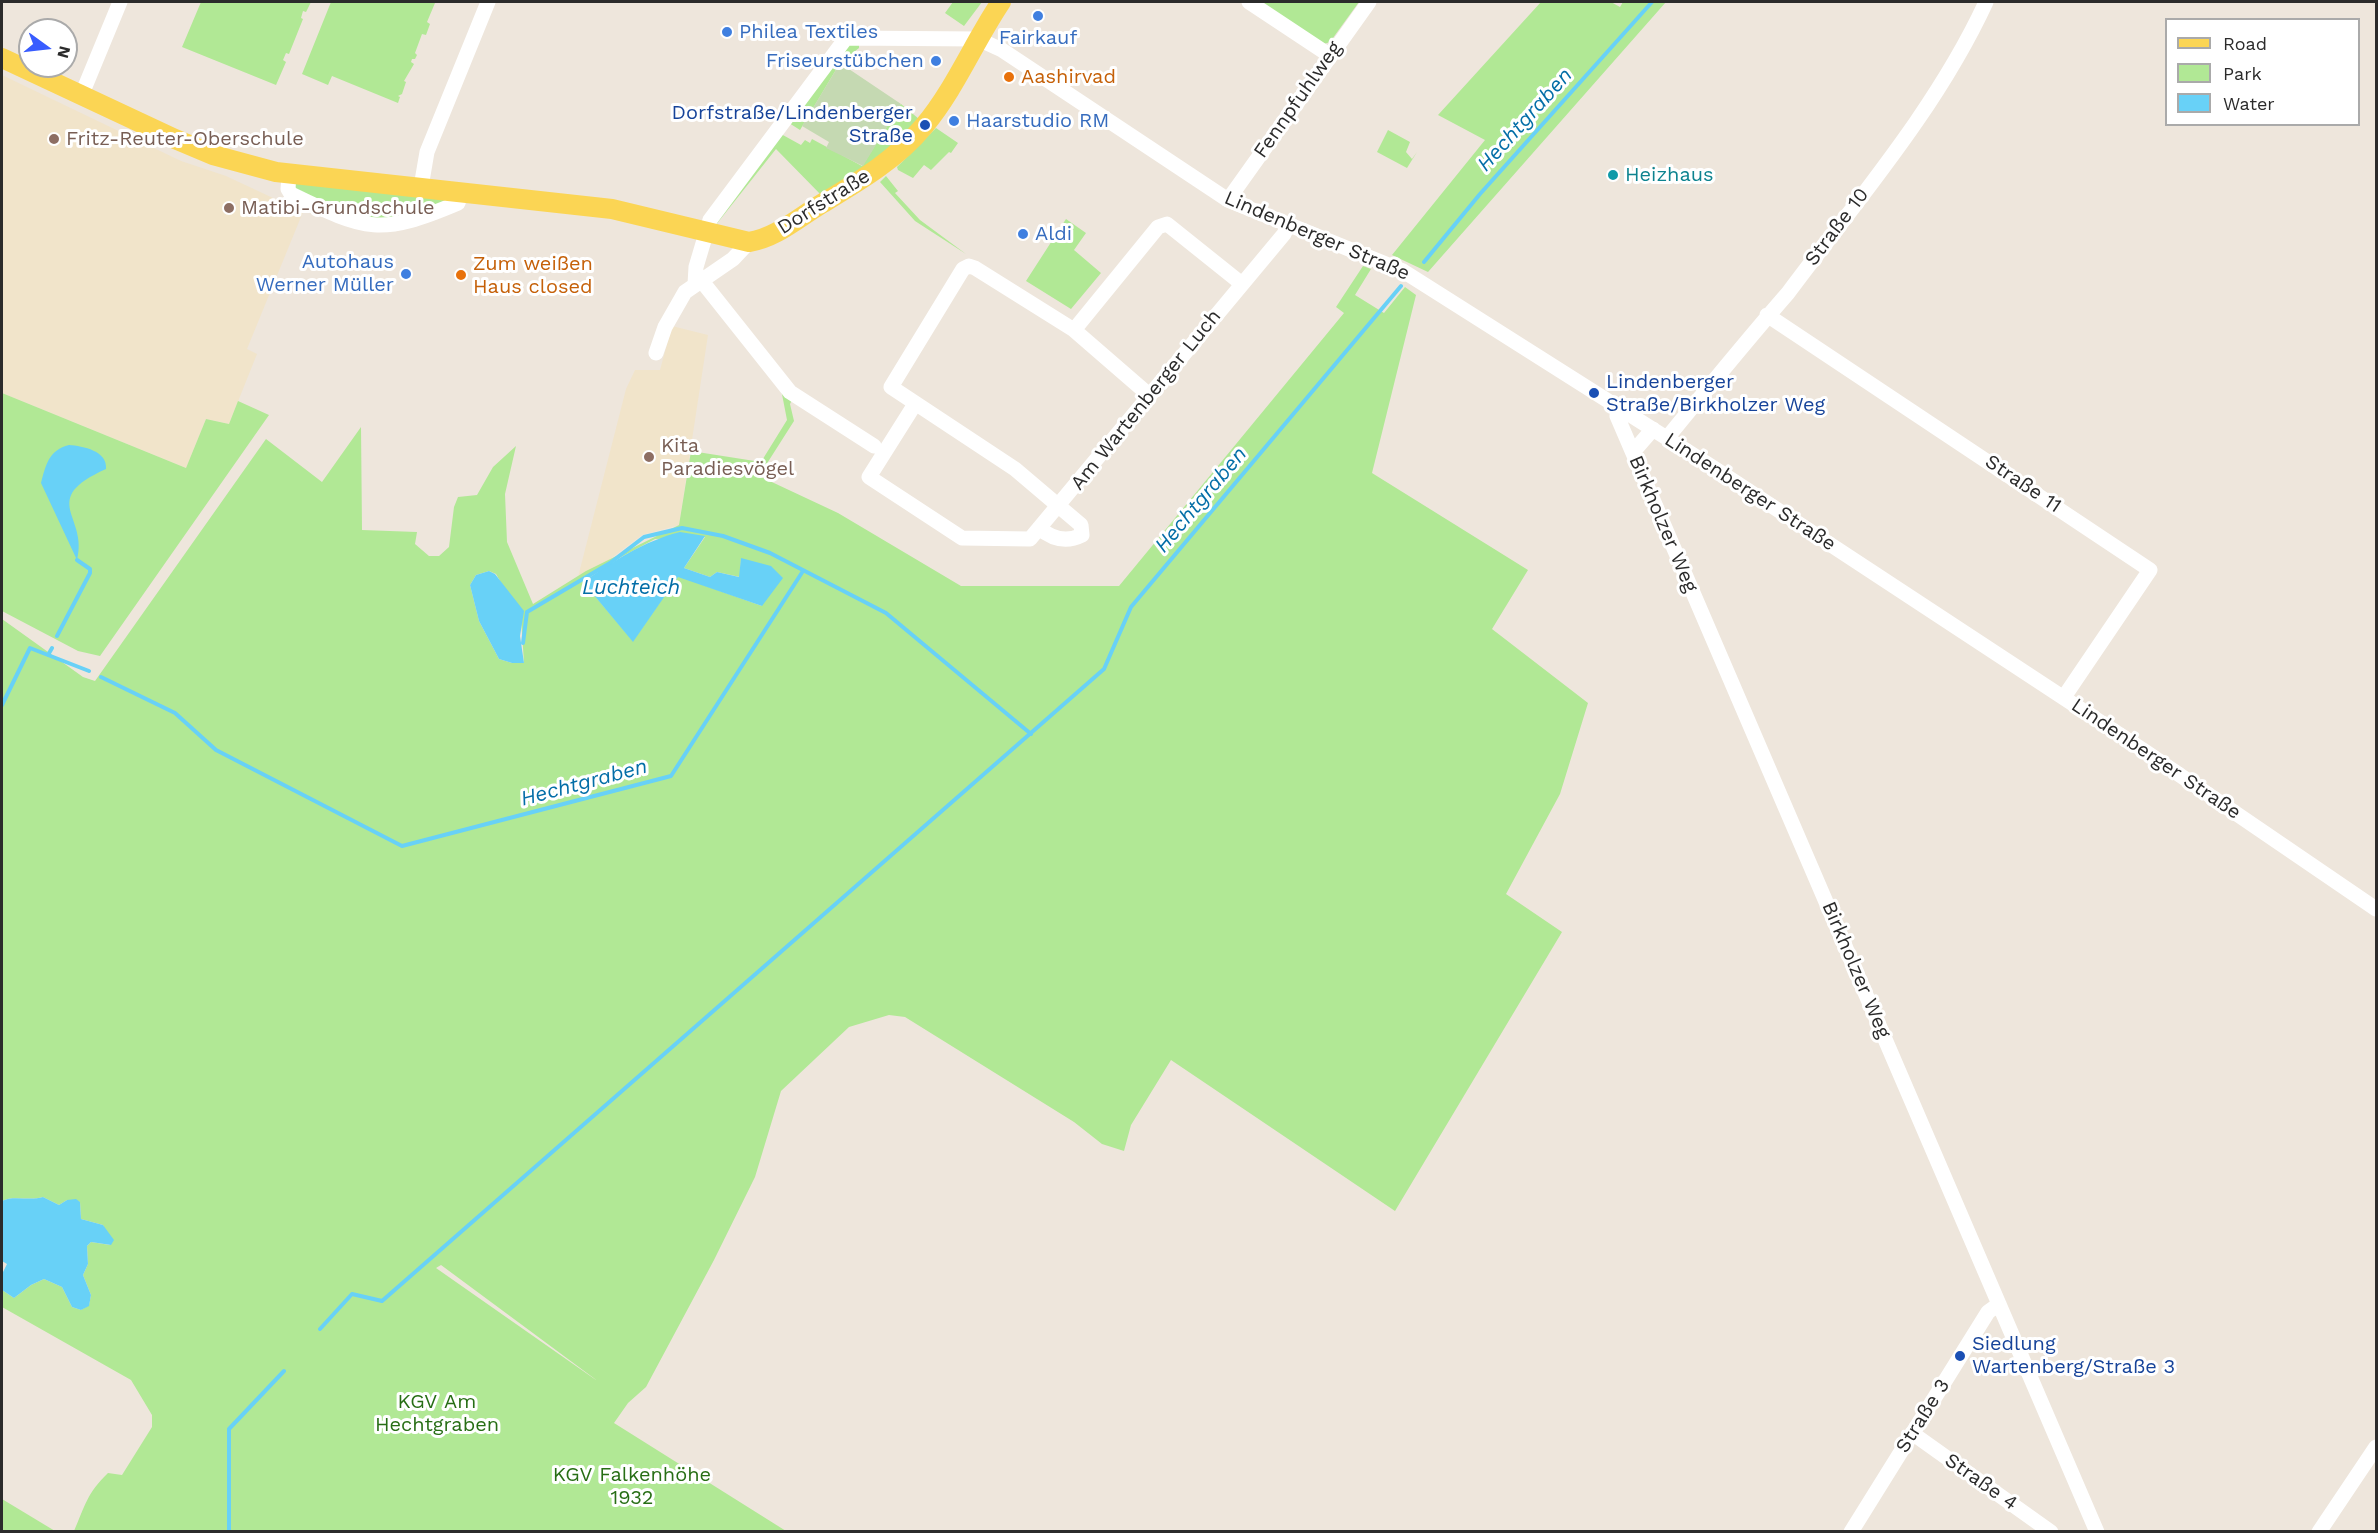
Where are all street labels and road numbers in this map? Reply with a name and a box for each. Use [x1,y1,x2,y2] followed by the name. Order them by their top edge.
[1249,37,1347,163] street label: Fennpfuhlweg
[773,164,875,240] street label: Dorfstraße
[1800,183,1874,271] street label: Straße 10
[1221,186,1413,286] street label: Lindenberger Straße
[1066,305,1226,495] street label: Am Wartenberger Luch
[1660,428,1840,556] street label: Lindenberger Straße
[1980,450,2066,518] street label: Straße 11
[1623,452,1703,596] street label: Birkholzer Weg
[2067,693,2245,825] street label: Lindenberger Straße
[1816,898,1896,1042] street label: Birkholzer Weg
[1891,1375,1955,1457] street label: Straße 3
[1940,1448,2022,1516] street label: Straße 4

